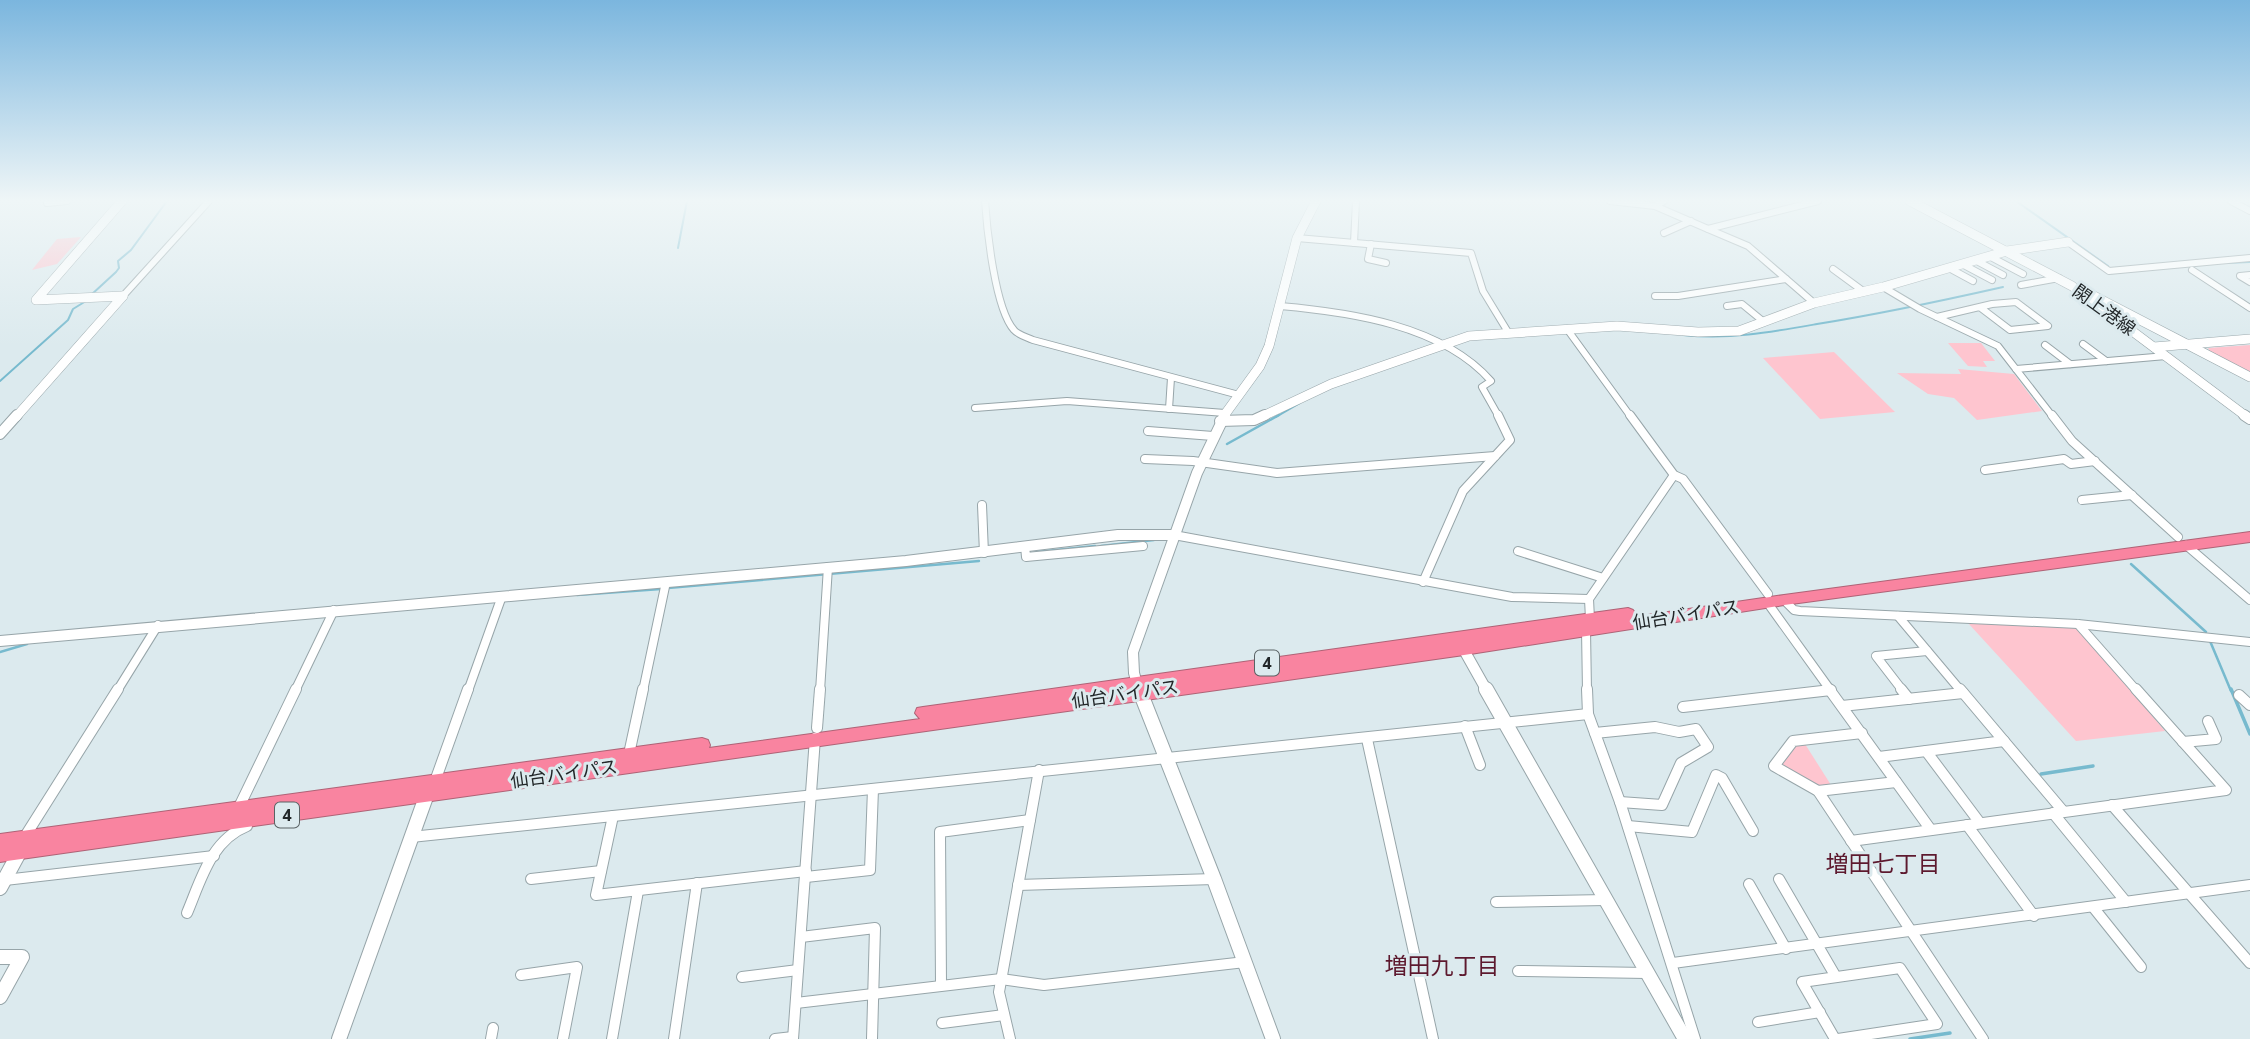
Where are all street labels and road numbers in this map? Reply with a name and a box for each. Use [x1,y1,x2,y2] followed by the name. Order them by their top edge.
[2068,278,2141,340] street label: 閖上港線
[1631,594,1741,634] street label: 仙台バイパス
[1255,650,1279,676] road number: 4
[1070,674,1180,712] street label: 仙台バイパス
[509,754,619,792] street label: 仙台バイパス
[275,802,299,828] road number: 4

